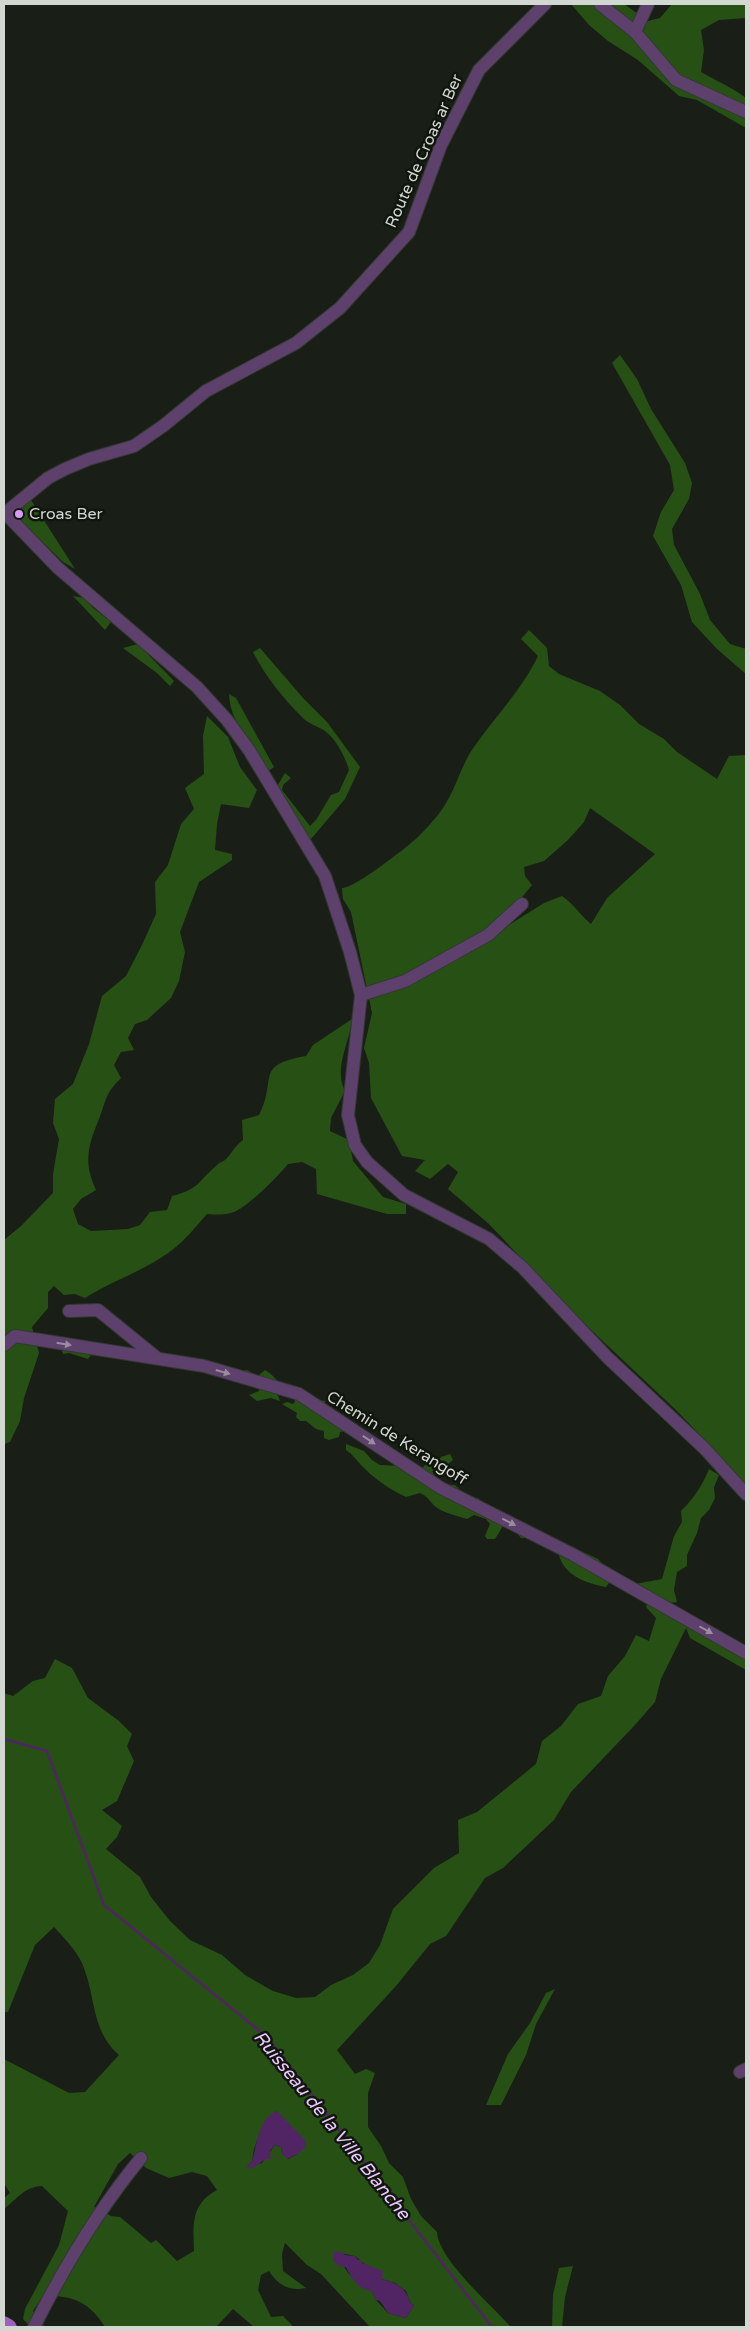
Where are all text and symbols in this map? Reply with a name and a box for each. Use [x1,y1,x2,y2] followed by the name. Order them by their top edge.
[381,70,467,231] street label: Route de Croas ar Ber
[29,504,104,524] place label: Croas Ber
[13,508,25,520] marker: Croas Ber
[56,1340,72,1348] one-way arrow
[216,1368,231,1376] one-way arrow
[323,1386,472,1490] street label: Chemin de Kerangoff
[362,1435,376,1445] one-way arrow
[502,1518,516,1526] one-way arrow
[700,1626,713,1635] one-way arrow
[249,2026,415,2224] water label: Ruisseau de la Ville Blanche

